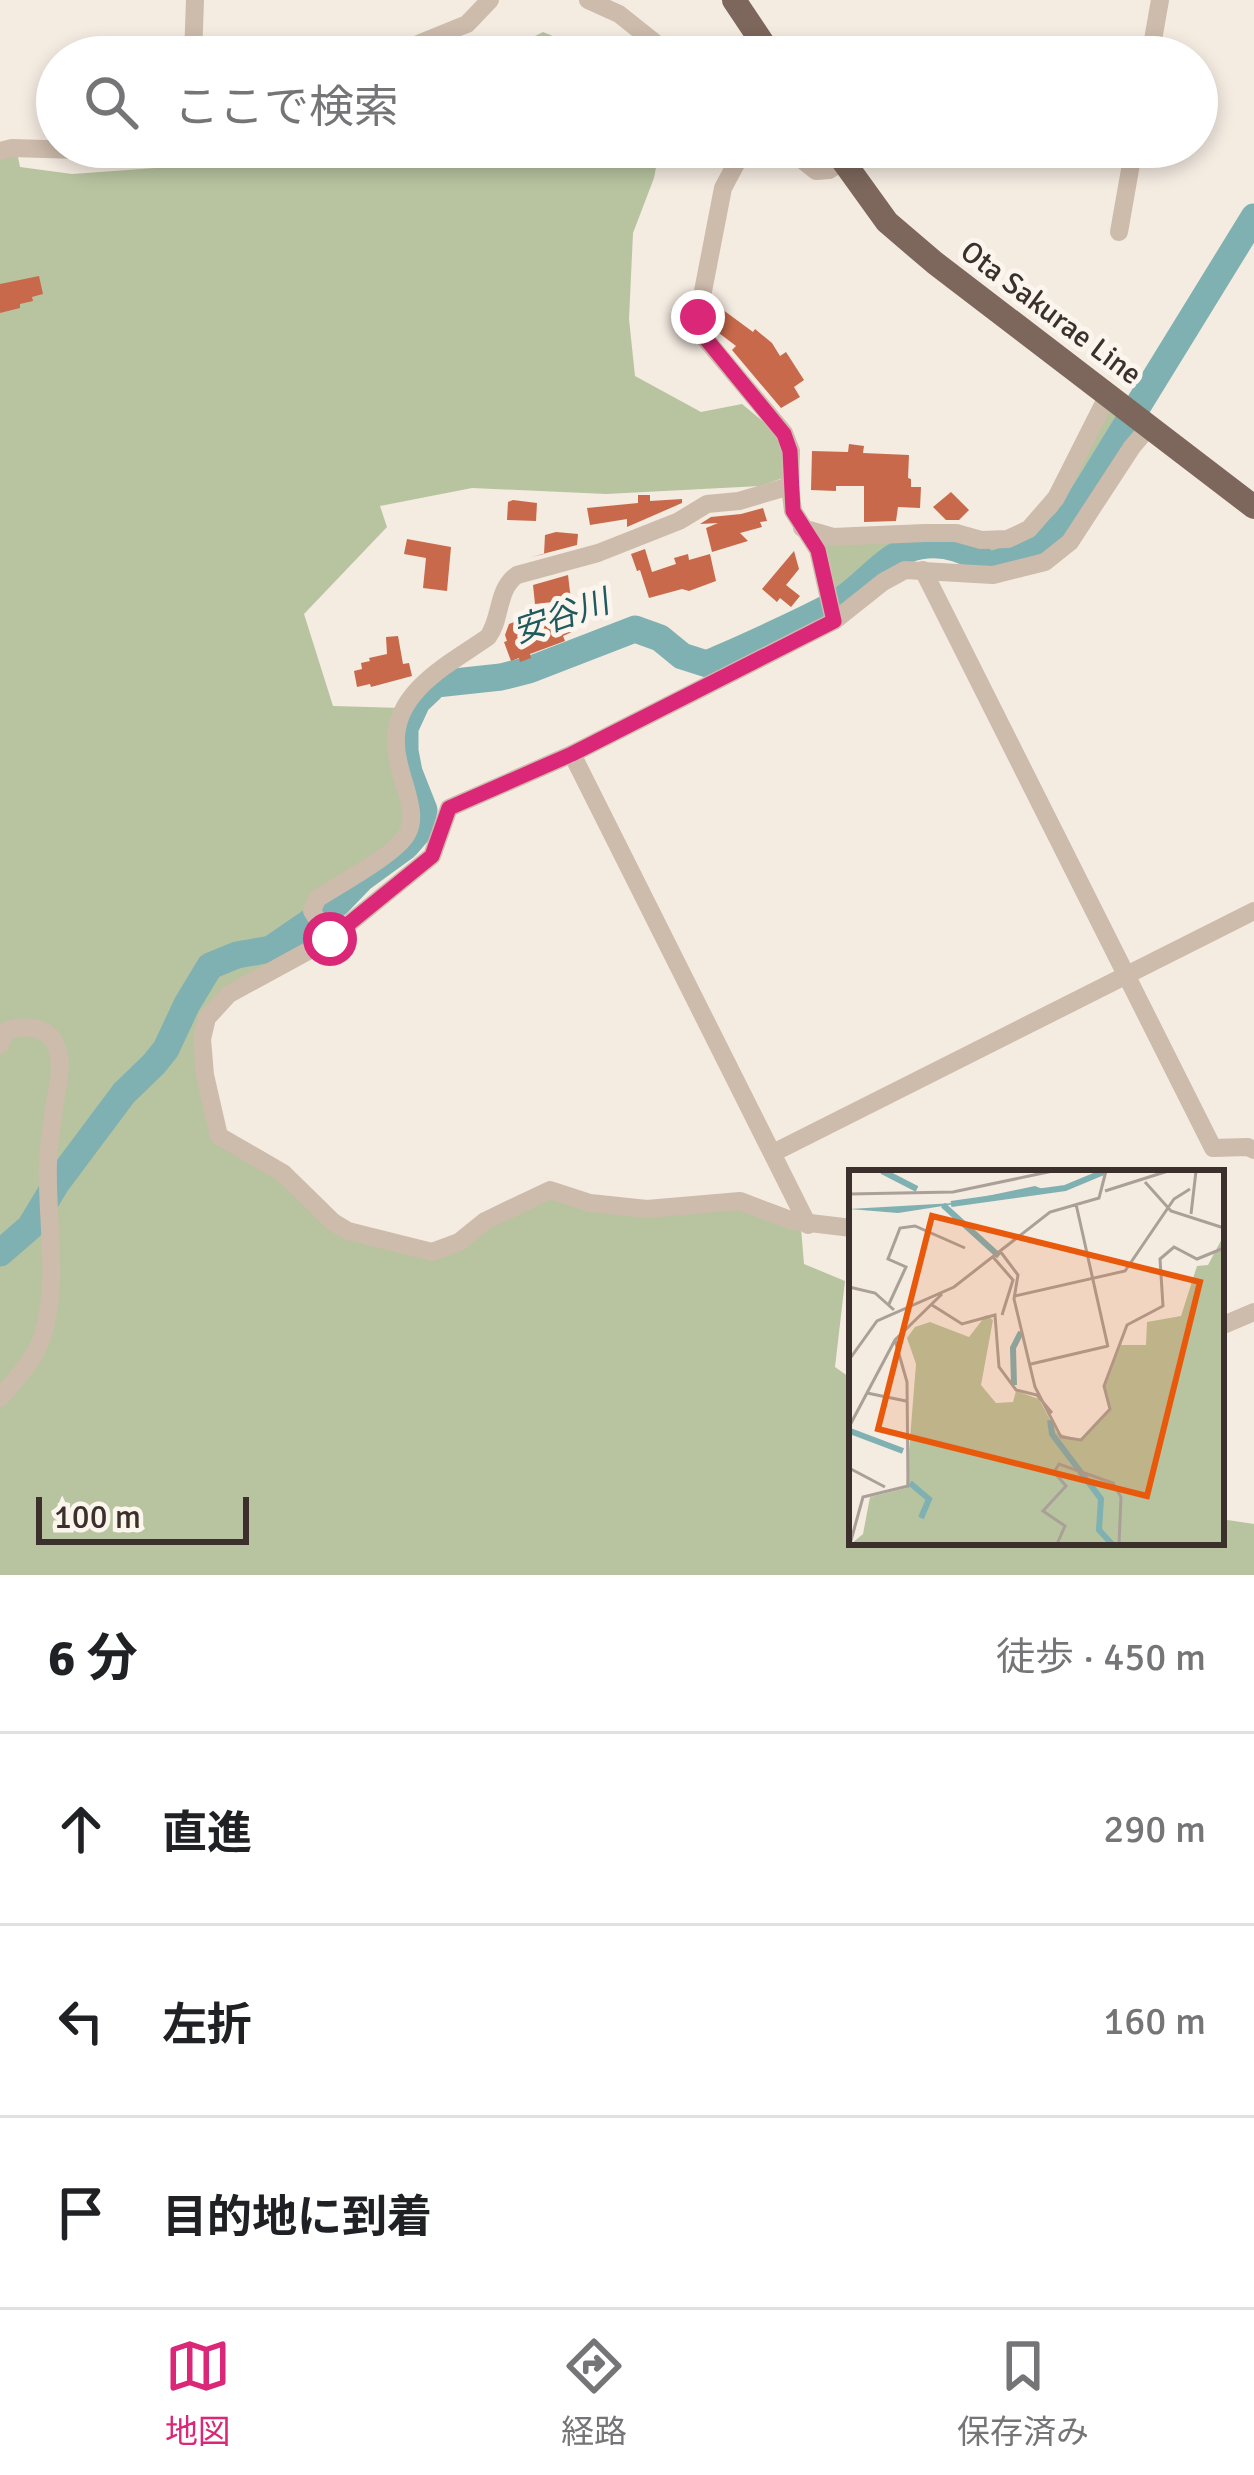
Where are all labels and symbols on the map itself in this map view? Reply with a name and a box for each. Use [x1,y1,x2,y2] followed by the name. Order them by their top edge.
[953,233,1149,393] street label: Ota Sakurae Line
[671,290,725,344] route end
[508,581,617,652] water label: 安谷川
[303,912,357,966] route start
[849,1170,1224,1545] inset map
[36,1491,249,1544] scale bar

